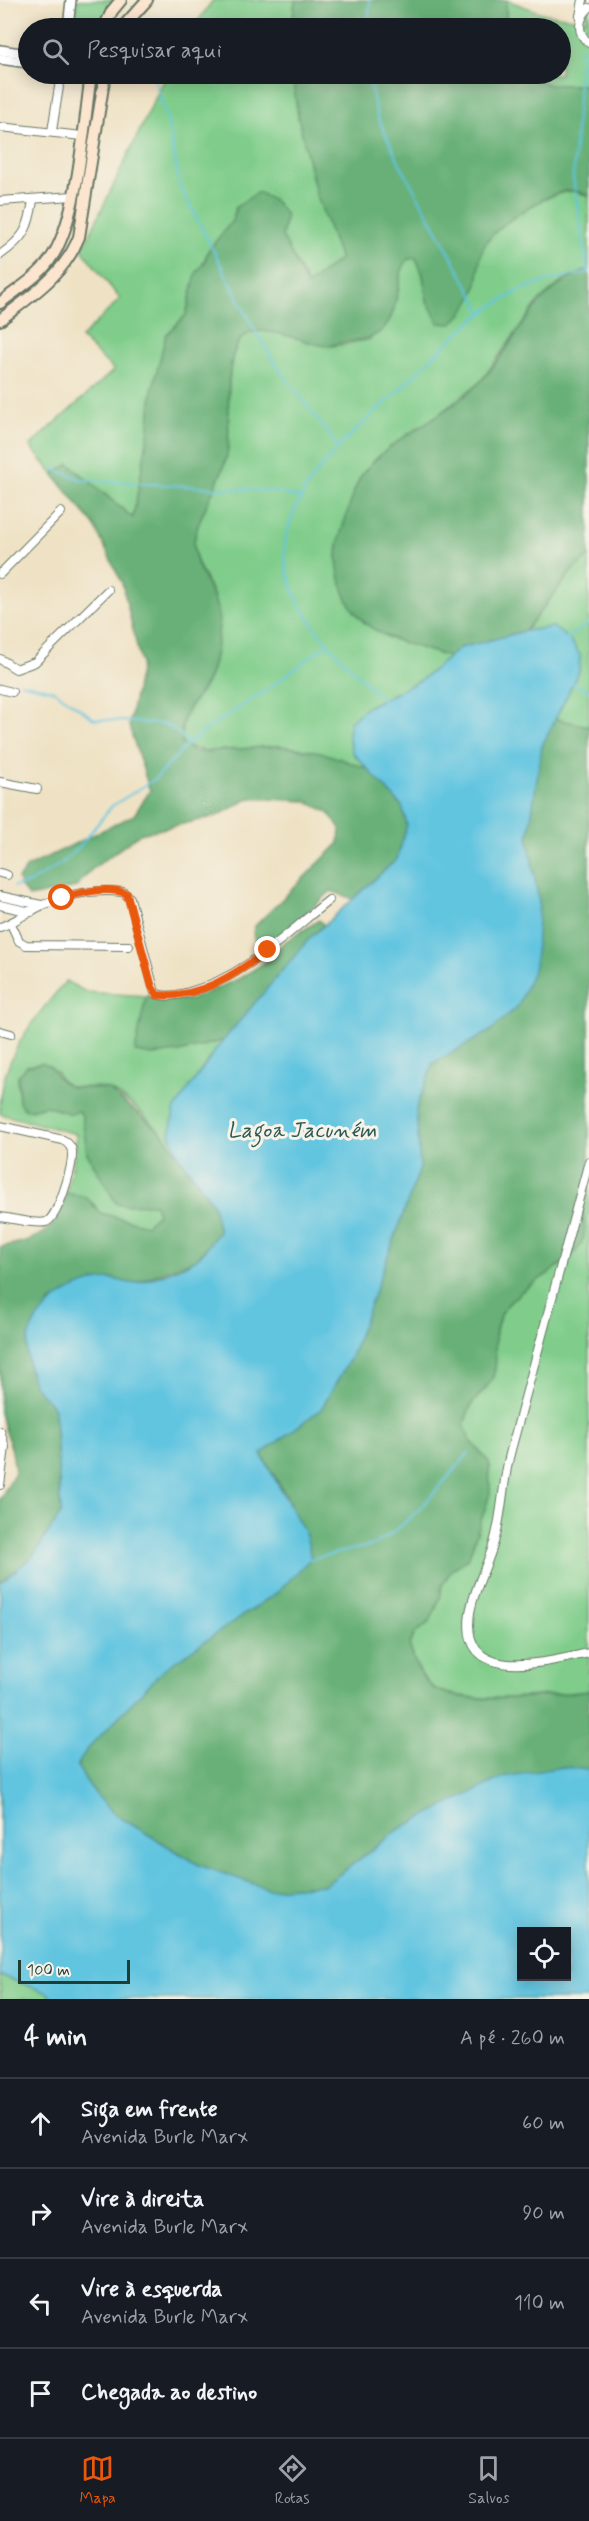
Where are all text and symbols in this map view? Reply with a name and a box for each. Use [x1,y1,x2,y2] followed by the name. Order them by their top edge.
[18,18,571,84] search box
[39,35,72,68] icon: search
[87,37,222,65] text: Pesquisar aqui
[48,884,74,910] route start
[254,936,280,962] route end
[227,1117,377,1148] water label: Lagoa Jacuném
[517,1927,571,1981] map controls
[517,1927,571,1981] button: locate
[18,1957,130,1984] scale bar
[27,1960,70,1981] text: 100 m
[24,2021,87,2055] text: 4 min
[460,2025,565,2052] text: A pé · 260 m
[81,2096,218,2124] text: Siga em frente
[24,2107,57,2140] icon: ahead
[522,2110,565,2137] text: 60 m
[81,2124,248,2151] text: Avenida Burle Marx
[81,2186,204,2214] text: Vire à direita
[24,2197,57,2230] icon: right
[522,2200,565,2227] text: 90 m
[81,2214,248,2241] text: Avenida Burle Marx
[81,2276,222,2304] text: Vire à esquerda
[24,2287,57,2320] icon: left
[514,2290,565,2317] text: 110 m
[81,2304,248,2331] text: Avenida Burle Marx
[24,2377,57,2410] icon: arrive
[81,2379,257,2407] text: Chegada ao destino
[79,2452,116,2509] tab: Mapa
[275,2452,310,2509] tab: Rotas
[468,2452,510,2509] tab: Salvos

